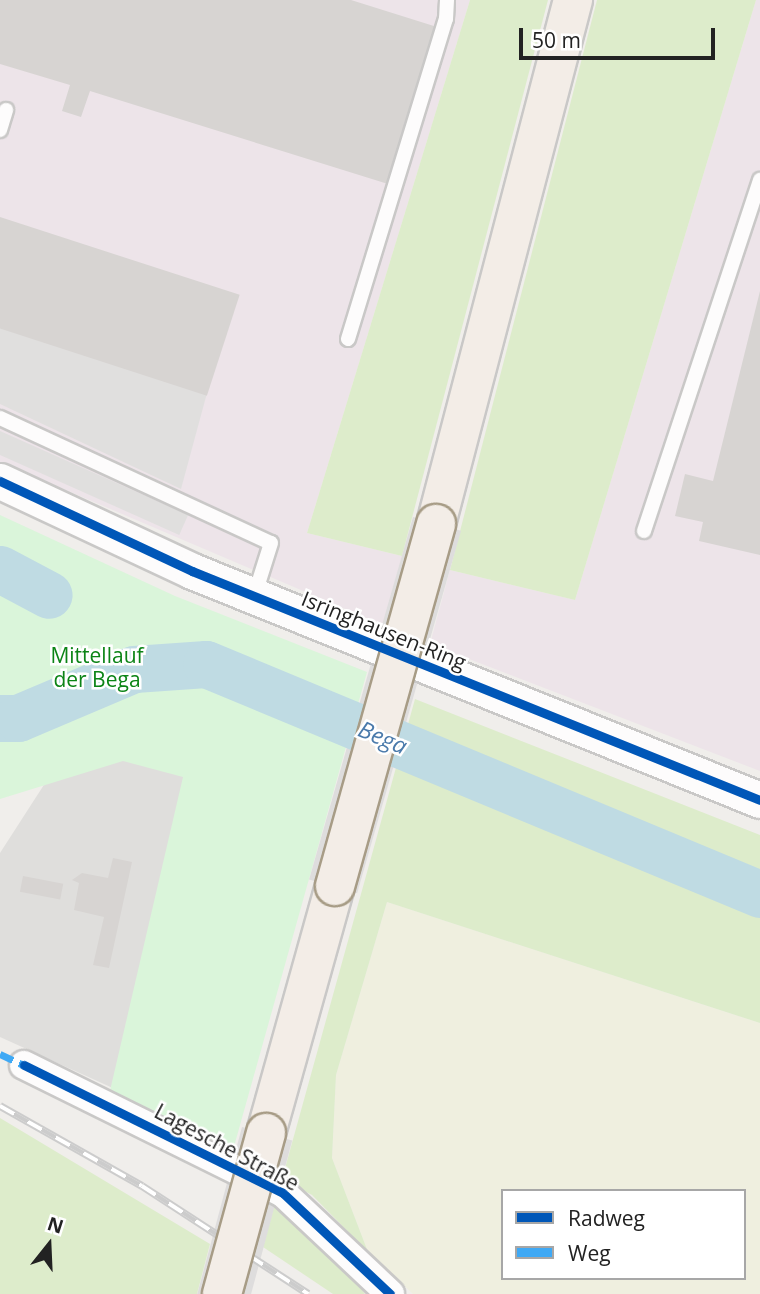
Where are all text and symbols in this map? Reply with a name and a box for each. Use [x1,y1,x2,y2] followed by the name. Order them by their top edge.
[522,14,718,58] scale bar
[532,26,581,54] text: 50 m
[298,585,470,675] street label: Isringhausen-Ring
[50,642,144,692] park label: Mittellauf der Bega
[355,714,411,760] water label: Bega
[150,1098,304,1196] street label: Lagesche Straße
[501,1189,746,1280] legend
[568,1204,645,1232] text: Radweg
[14,1210,84,1280] north arrow
[44,1210,67,1240] text: N
[568,1239,611,1267] text: Weg

